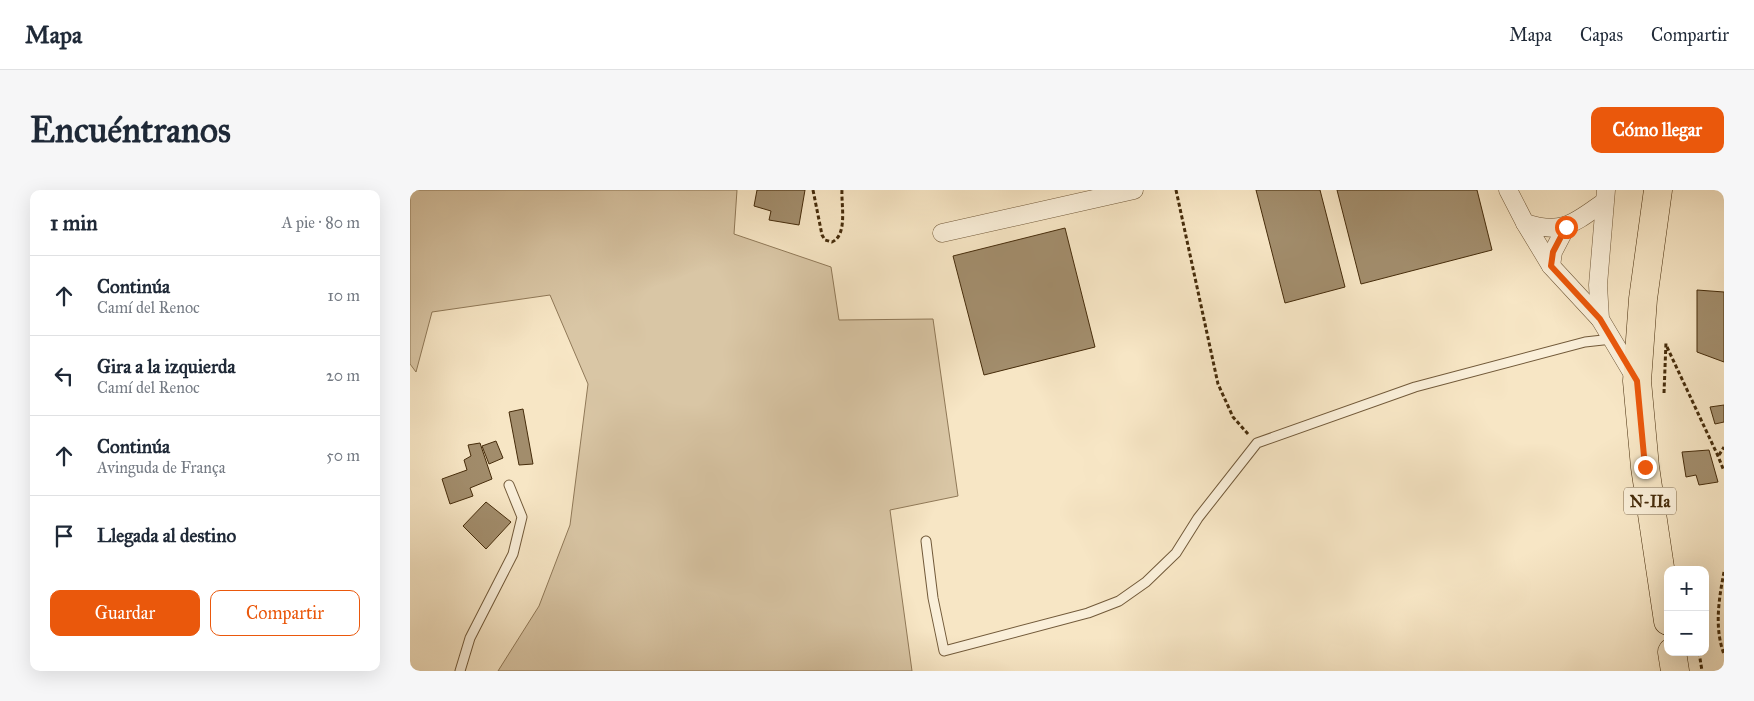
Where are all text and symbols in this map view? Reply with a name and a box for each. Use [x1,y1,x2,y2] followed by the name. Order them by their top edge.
[25,20,82,50] text: Mapa
[1509,24,1552,46] text: Mapa
[1580,24,1623,46] text: Capas
[1651,24,1729,46] text: Compartir
[1591,107,1724,153] button: Cómo llegar
[30,109,231,152] text: Encuéntranos
[50,210,98,236] text: 1 min
[282,213,360,232] text: A pie · 80 m
[1555,216,1578,239] route start
[97,275,170,298] text: Continúa
[50,282,78,310] icon: ahead
[328,286,360,305] text: 10 m
[97,298,200,317] text: Camí del Renoc
[97,355,236,378] text: Gira a la izquierda
[50,362,78,390] icon: left
[326,366,360,385] text: 20 m
[97,378,200,397] text: Camí del Renoc
[97,435,170,458] text: Continúa
[50,442,78,470] icon: ahead
[326,446,360,465] text: 50 m
[1634,456,1657,479] route end
[97,458,225,477] text: Avinguda de França
[1624,488,1676,514] road number: N-IIa
[50,522,78,550] icon: arrive
[97,524,236,547] text: Llegada al destino
[1664,566,1709,656] map controls
[1664,566,1709,611] button: +
[50,590,200,636] button: Guardar
[210,590,360,636] button: Compartir
[1664,611,1709,656] button: −

